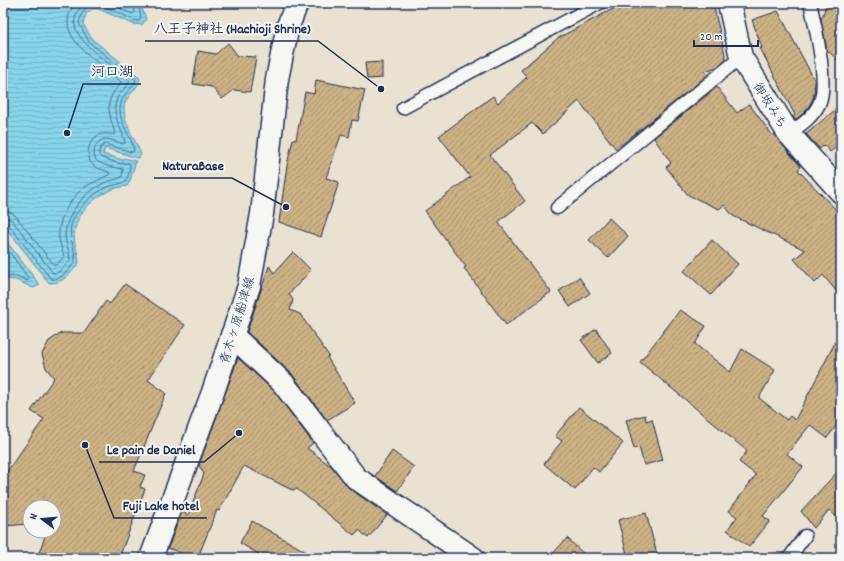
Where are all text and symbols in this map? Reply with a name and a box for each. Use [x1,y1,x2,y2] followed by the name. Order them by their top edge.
[145,15,318,41] callout: 八王子神社 (Hachioji Shrine)
[153,20,311,40] text: 八王子神社 (Hachioji Shrine)
[694,22,758,48] scale bar
[700,29,723,46] text: 20 m
[83,58,141,84] callout: 河口湖
[91,63,133,83] text: 河口湖
[747,79,791,133] street label: 御坂みち
[154,152,232,178] callout: NaturaBase
[162,157,224,177] text: NaturaBase
[216,273,261,367] street label: 青木ヶ原船津線
[99,436,204,462] callout: Le pain de Daniel
[107,441,196,461] text: Le pain de Daniel
[114,492,207,518] callout: Fuji Lake hotel
[123,497,200,517] text: Fuji Lake hotel
[22,499,62,539] north arrow
[26,511,43,522] text: N

